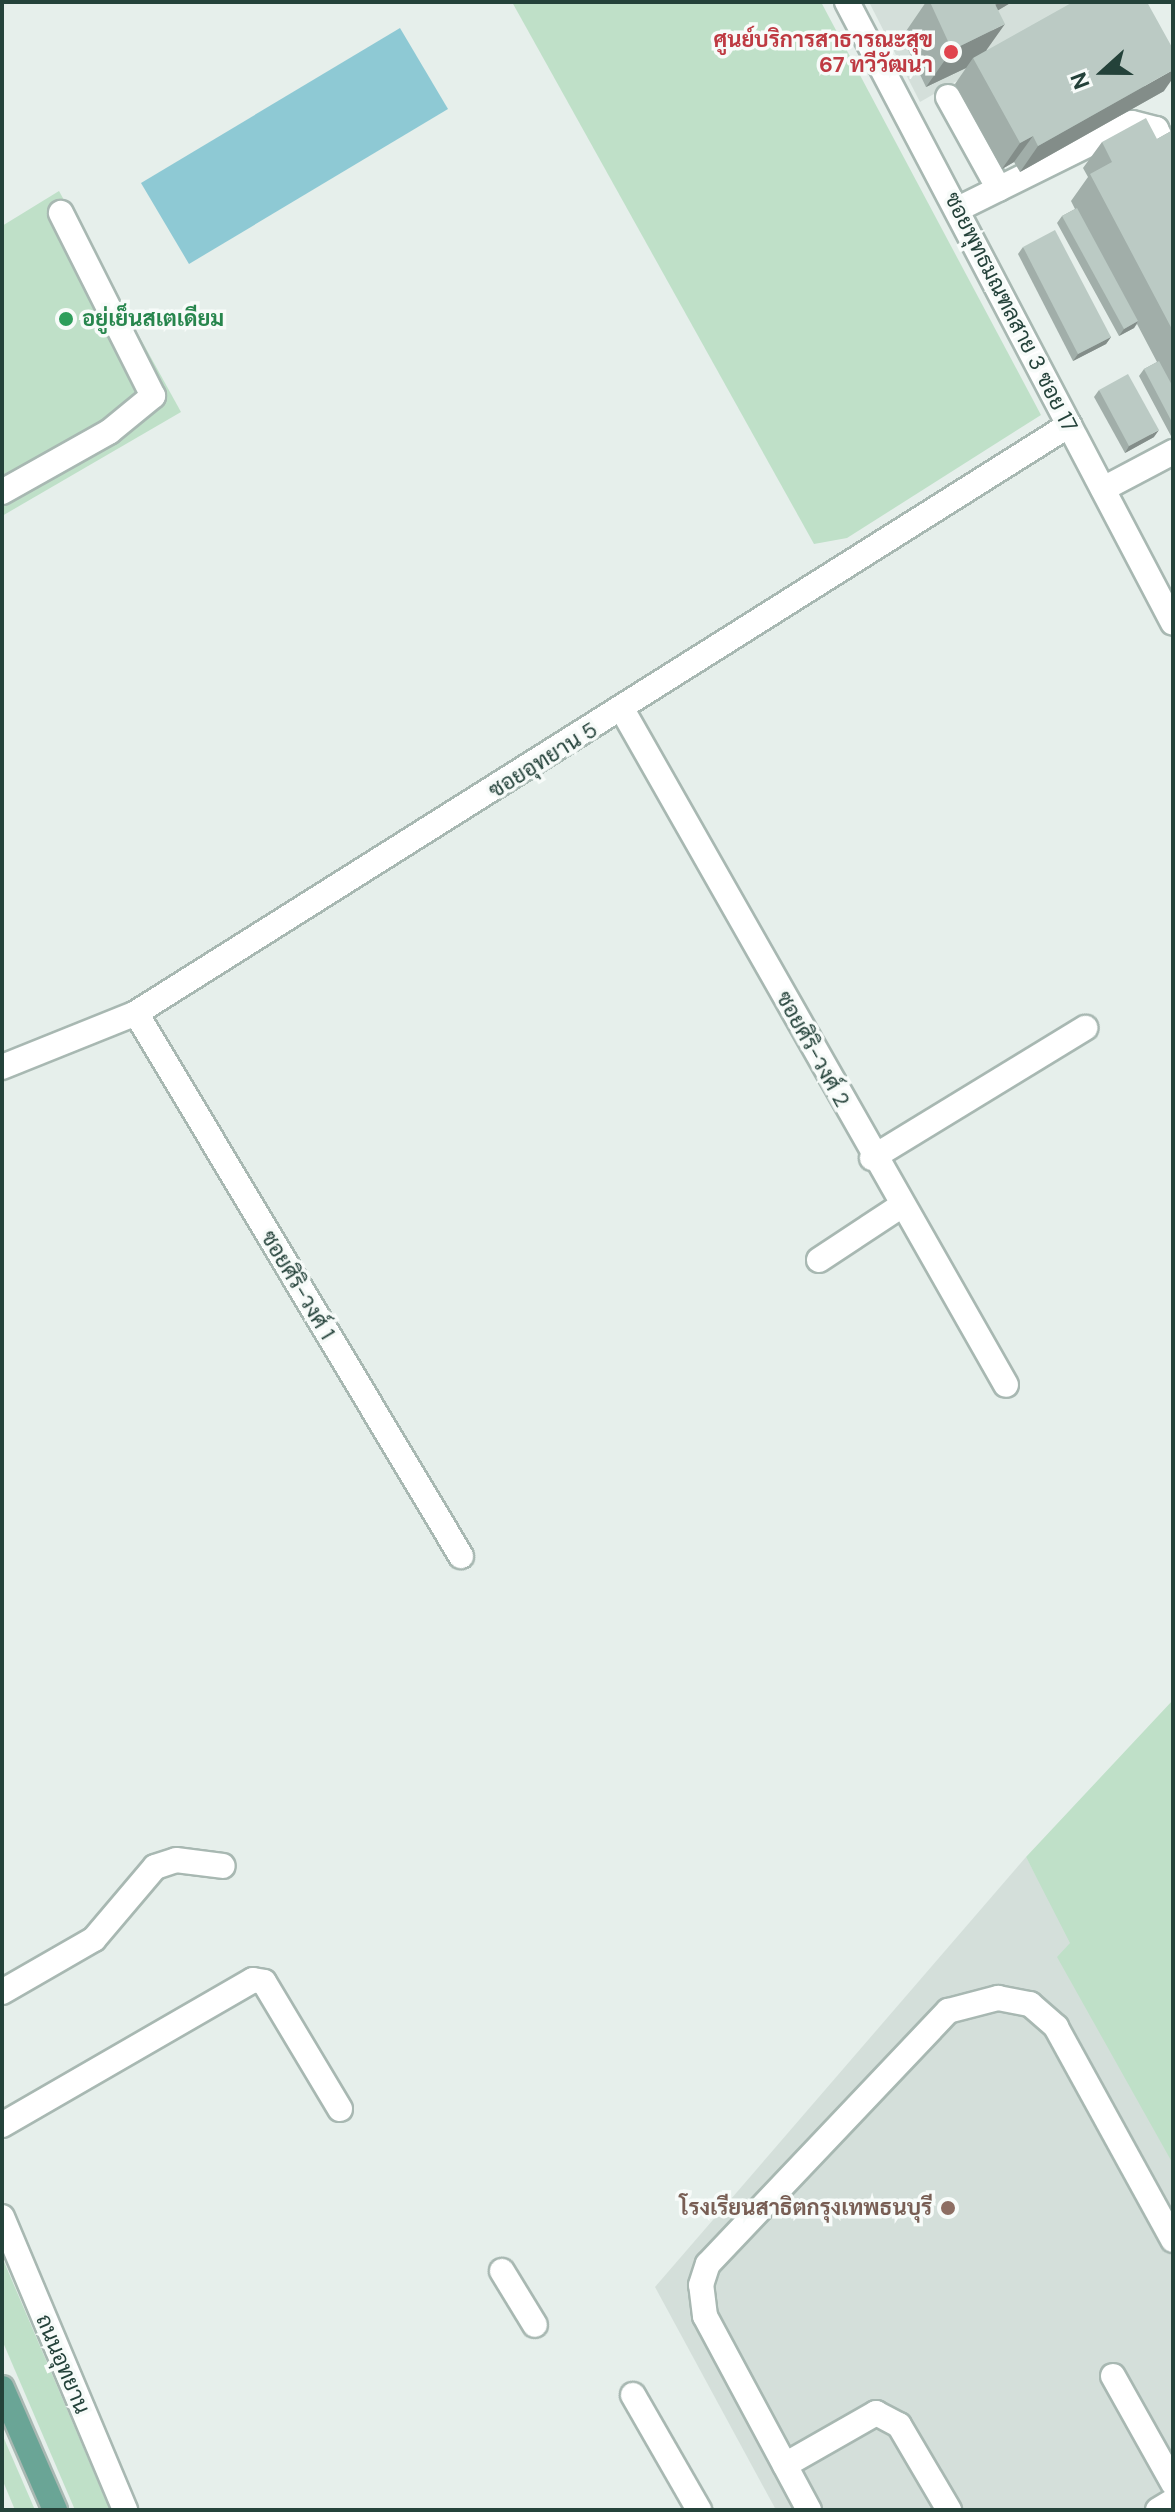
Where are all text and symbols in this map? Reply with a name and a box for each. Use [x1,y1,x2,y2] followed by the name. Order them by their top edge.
[713,26,933,78] place label: ศูนย์บริการสาธารณะสุข 67 ทวีวัฒนา
[1063,32,1143,112] north arrow
[940,41,962,63] marker: ศูนย์บริการสาธารณะสุข 67 ทวีวัฒนา
[1064,68,1097,93] text: N
[939,188,1083,436] street label: ซอยพุทธมณฑลสาย 3 ซอย 17
[82,306,224,332] place label: อยู่เย็นสเตเดียม
[57,310,75,328] marker: อยู่เย็นสเตเดียม
[484,716,602,804] street label: ซอยอุทยาน 5
[770,987,856,1111] street label: ซอยศิริ-วงศ์ 2
[255,1226,341,1344] street label: ซอยศิริ-วงศ์ 1
[680,2195,932,2221] place label: โรงเรียนสาธิตกรุงเทพธนบุรี
[939,2199,957,2217] marker: โรงเรียนสาธิตกรุงเทพธนบุรี
[30,2310,96,2418] street label: ถนนอุทยาน

